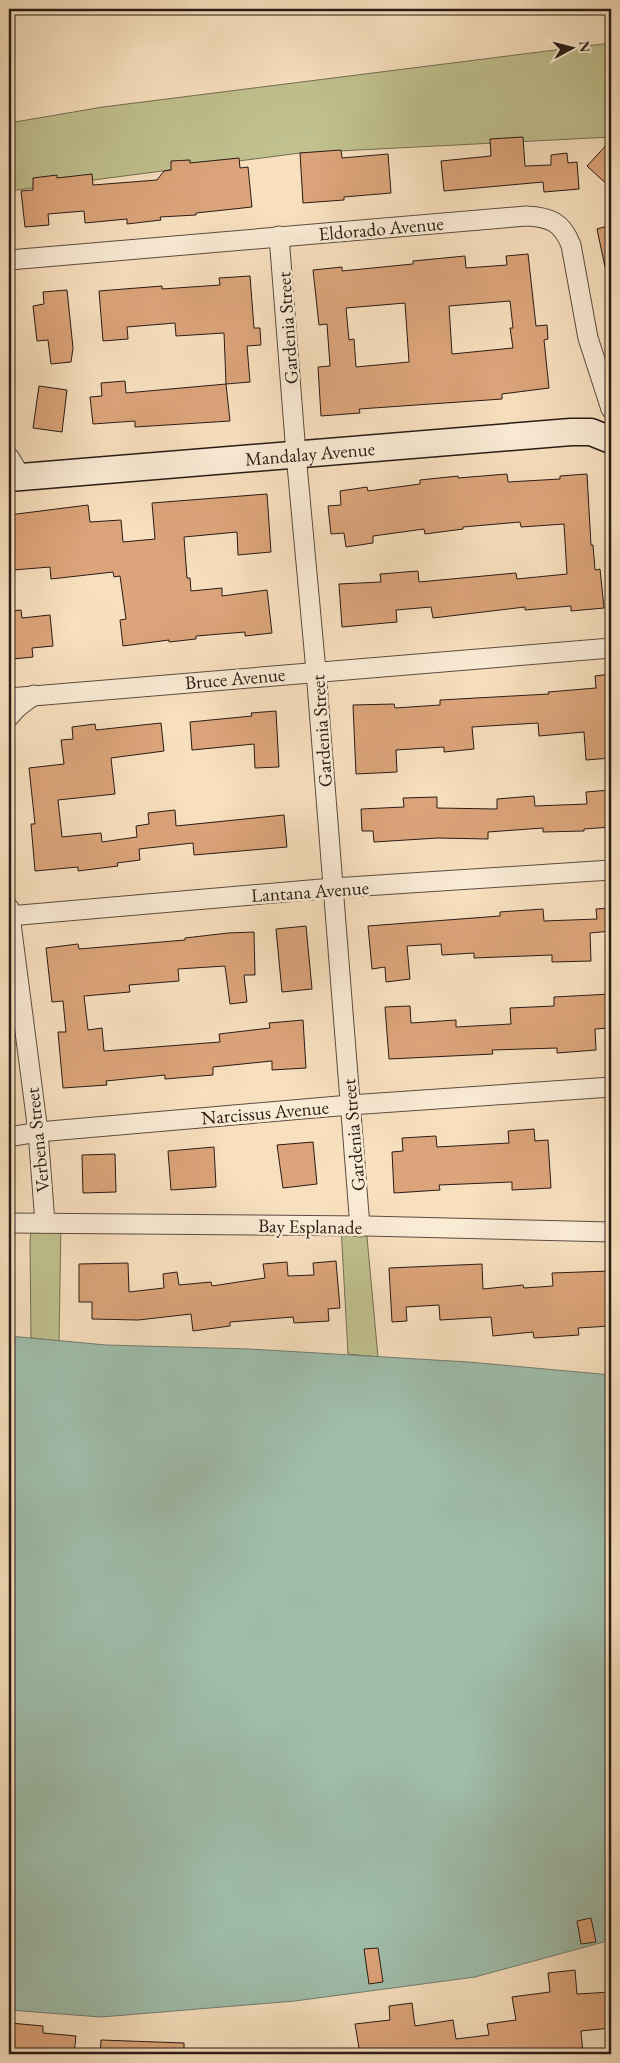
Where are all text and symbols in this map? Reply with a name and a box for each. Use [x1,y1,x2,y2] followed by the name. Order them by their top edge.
[548,22,598,72] north arrow
[575,40,595,54] text: N
[317,211,445,246] street label: Eldorado Avenue
[271,271,304,385] street label: Gardenia Street
[244,436,376,472] street label: Mandalay Avenue
[184,662,286,695] street label: Bruce Avenue
[305,674,338,788] street label: Gardenia Street
[250,875,370,908] street label: Lantana Avenue
[336,1078,371,1192] street label: Gardenia Street
[20,1086,55,1193] street label: Verbena Street
[200,1094,330,1131] street label: Narcissus Avenue
[258,1213,362,1240] street label: Bay Esplanade

